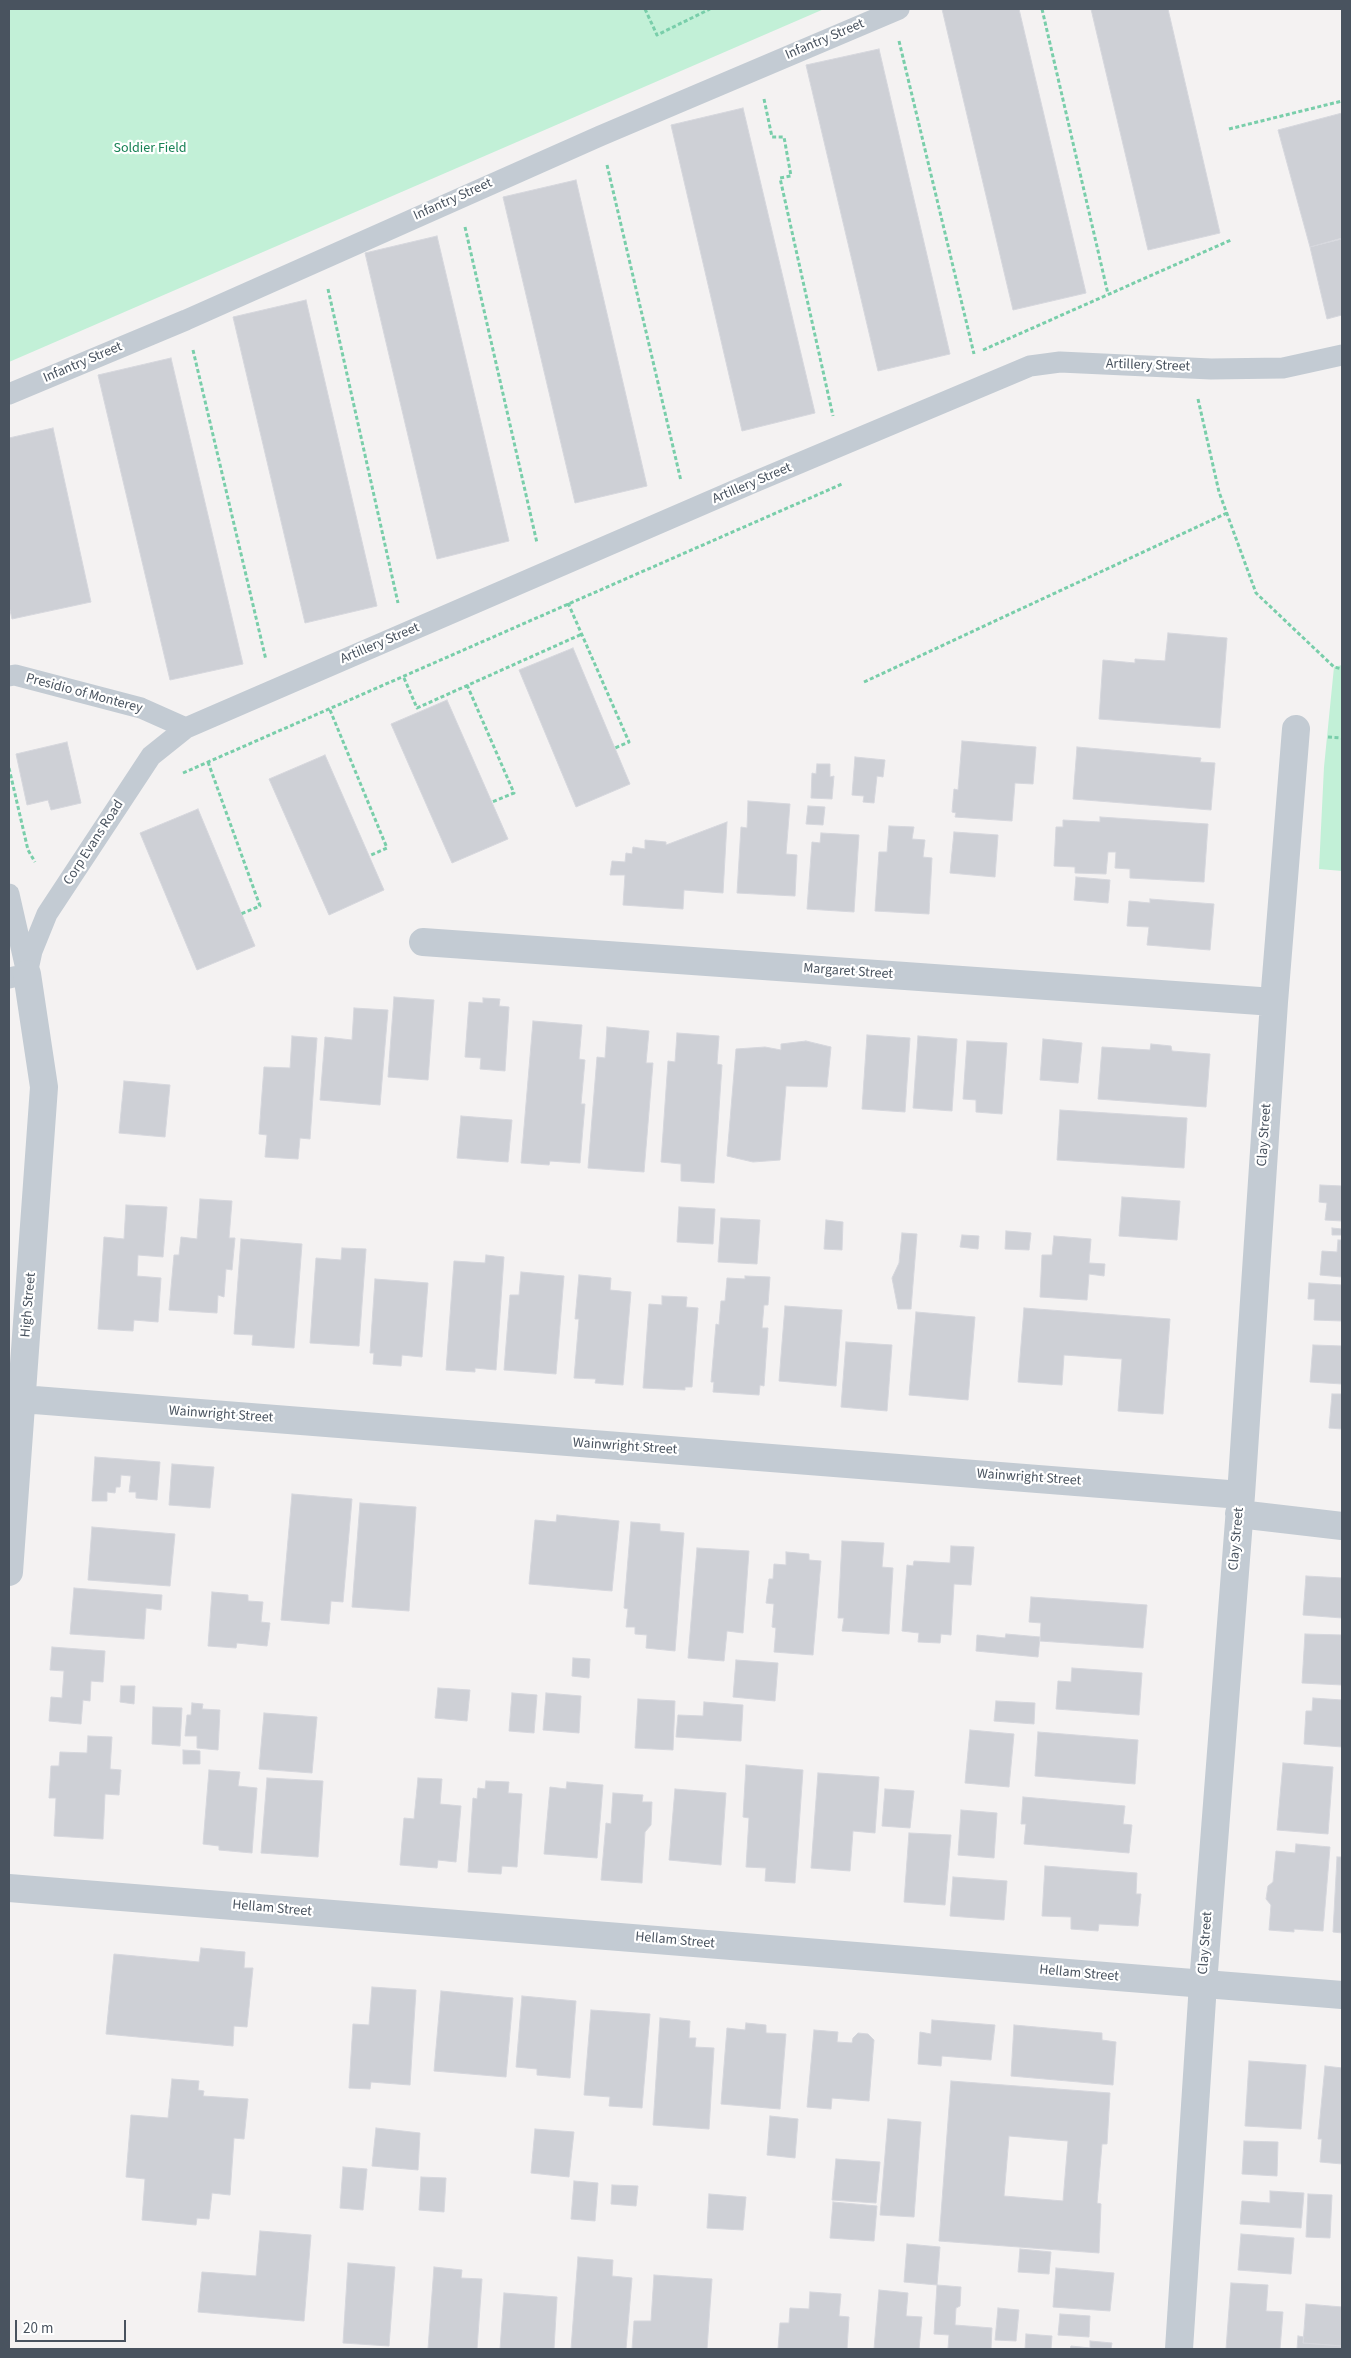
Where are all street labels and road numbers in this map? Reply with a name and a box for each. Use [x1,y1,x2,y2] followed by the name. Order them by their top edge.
[783,16,867,64] street label: Infantry Street
[411,175,495,225] street label: Infantry Street
[41,339,125,387] street label: Infantry Street
[1106,356,1190,376] street label: Artillery Street
[710,460,794,508] street label: Artillery Street
[338,620,422,668] street label: Artillery Street
[24,670,144,718] street label: Presidio of Monterey
[60,797,128,889] street label: Corp Evans Road
[803,960,893,984] street label: Margaret Street
[1254,1103,1276,1167] street label: Clay Street
[18,1272,40,1338] street label: High Street
[168,1403,274,1427] street label: Wainwright Street
[572,1435,678,1459] street label: Wainwright Street
[976,1466,1082,1490] street label: Wainwright Street
[1226,1507,1248,1571] street label: Clay Street
[232,1897,312,1921] street label: Hellam Street
[1195,1911,1217,1975] street label: Clay Street
[635,1929,715,1953] street label: Hellam Street
[1039,1962,1119,1986] street label: Hellam Street

